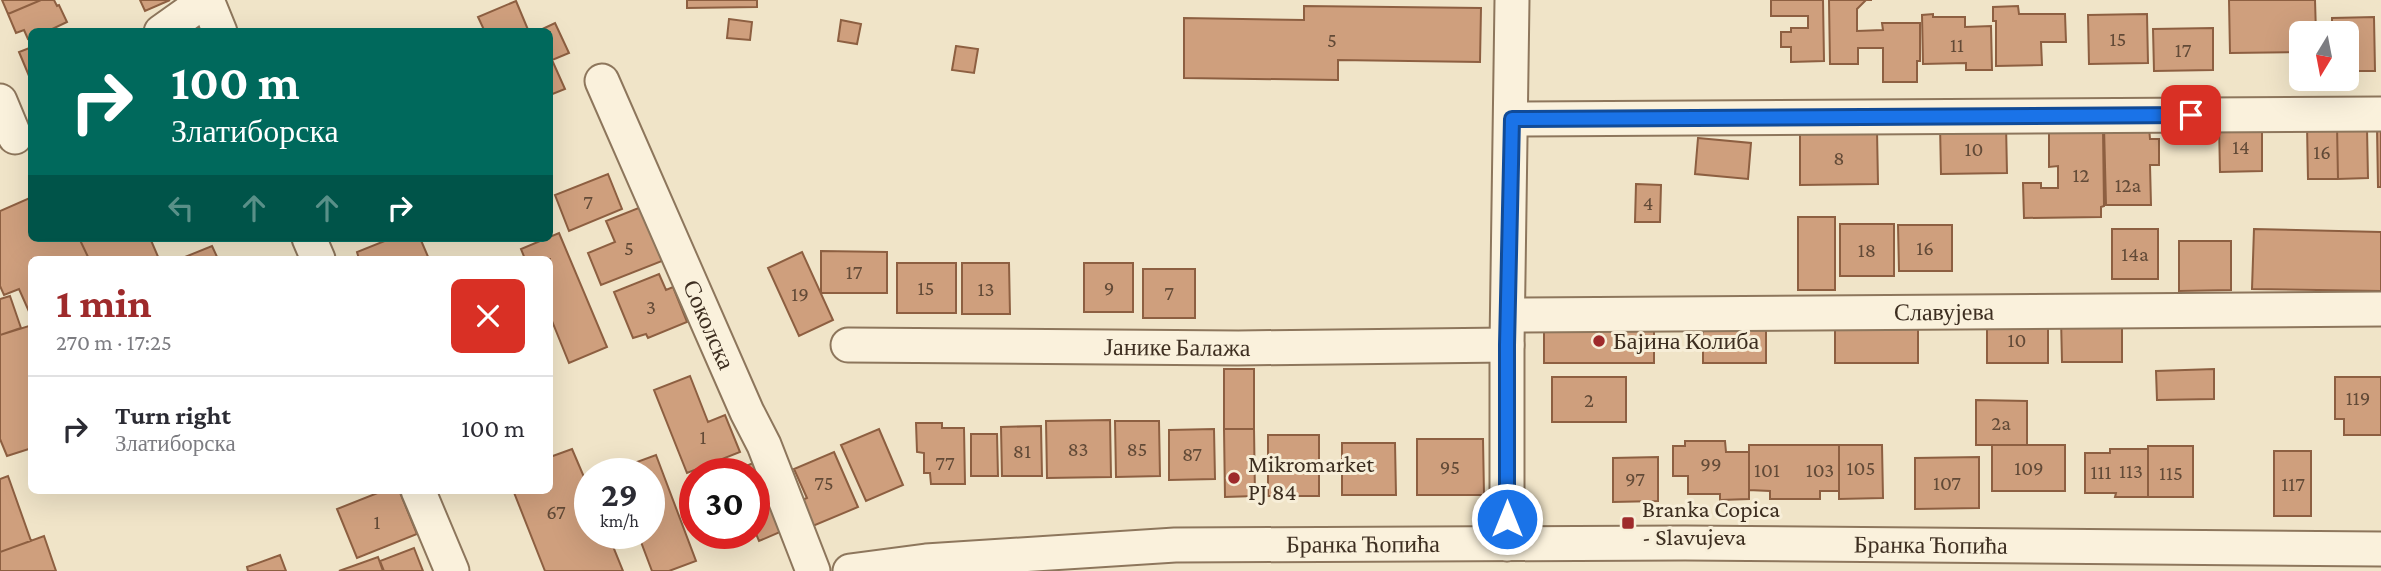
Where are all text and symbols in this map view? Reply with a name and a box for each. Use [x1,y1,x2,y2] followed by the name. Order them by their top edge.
[2289,21,2359,91] north arrow
[2289,21,2359,91] map controls
[2110,27,2126,51] house number: 15
[1327,28,1337,52] house number: 5
[1950,33,1964,57] house number: 11
[2175,38,2192,62] house number: 17
[171,55,300,110] text: 100 m
[56,56,147,147] icon: right
[2161,85,2221,145] pin
[2172,96,2210,134] icon: arrive
[171,113,339,149] text: Златиборска
[2232,135,2250,159] house number: 14
[1965,137,1983,161] house number: 10
[2313,140,2331,164] house number: 16
[1833,146,1845,170] house number: 8
[2073,163,2089,187] house number: 12
[2115,173,2142,197] house number: 12a
[162,189,200,227] icon: left
[235,189,273,227] icon: ahead
[308,189,346,227] icon: ahead
[381,189,419,227] icon: right
[583,190,593,214] house number: 7
[1643,191,1653,215] house number: 4
[624,236,634,260] house number: 5
[1916,236,1934,260] house number: 16
[1858,238,1876,262] house number: 18
[2121,242,2149,266] house number: 14a
[846,260,863,284] house number: 17
[678,276,741,374] street label: Соколска
[918,276,934,300] house number: 15
[1104,276,1114,300] house number: 9
[978,277,994,301] house number: 13
[56,279,152,326] text: 1 min
[451,279,525,353] button: close
[1164,281,1174,305] house number: 7
[791,282,809,306] house number: 19
[646,295,656,319] house number: 3
[1894,298,1995,325] street label: Славујева
[1613,327,1759,354] place label: Бајина Колиба
[2008,328,2026,352] house number: 10
[56,329,172,355] text: 270 m · 17:25
[1104,333,1251,361] street label: Јанике Балажа
[1591,333,1607,349] marker: Бајина Колиба
[2346,386,2370,410] house number: 119
[1584,388,1594,412] house number: 2
[115,401,231,430] text: Turn right
[56,410,94,448] icon: right
[1991,411,2011,435] house number: 2a
[461,414,525,443] text: 100 m
[700,425,707,449] house number: 1
[115,430,236,456] text: Златиборска
[1068,437,1088,461] house number: 83
[1127,437,1147,461] house number: 85
[1013,439,1031,463] house number: 81
[1182,442,1202,466] house number: 87
[1248,450,1375,505] place label: Mikromarket PJ 84
[935,451,955,475] house number: 77
[1700,452,1722,476] house number: 99
[1440,455,1460,479] house number: 95
[1847,456,1875,480] house number: 105
[2014,456,2044,480] house number: 109
[679,458,770,549] speed limit sign: 30
[1754,458,1780,482] house number: 101
[1806,458,1834,482] house number: 103
[2119,459,2143,483] house number: 113
[2091,460,2111,484] house number: 111
[2159,461,2183,485] house number: 115
[1625,467,1645,491] house number: 97
[1226,470,1242,486] marker: Mikromarket PJ 84
[814,471,834,495] house number: 75
[1933,471,1961,495] house number: 107
[2281,472,2305,496] house number: 117
[601,475,638,514] text: 29
[1470,482,1544,556] position arrow
[1642,495,1780,550] place label: Branka Copica - Slavujeva
[546,500,566,524] house number: 67
[374,510,381,534] house number: 1
[600,511,639,531] text: km/h
[1620,515,1636,531] marker: Branka Copica - Slavujeva
[1286,530,1440,558] street label: Бранка Ћопића
[1854,530,2008,559] street label: Бранка Ћопића

